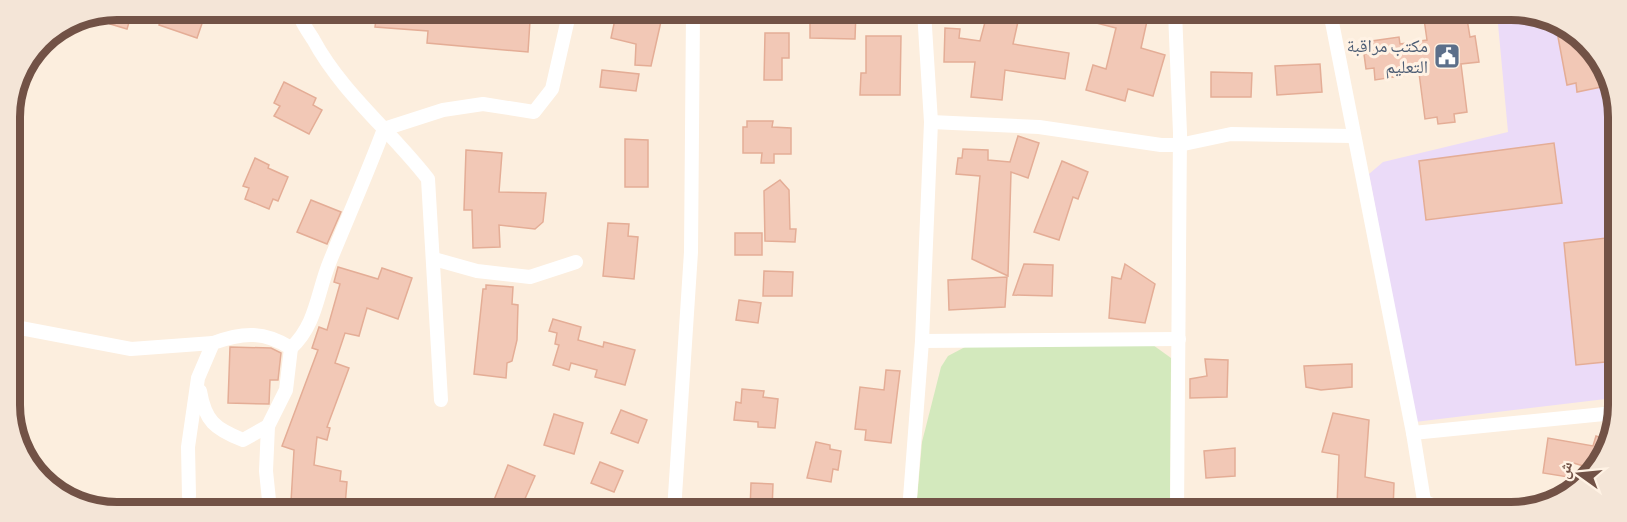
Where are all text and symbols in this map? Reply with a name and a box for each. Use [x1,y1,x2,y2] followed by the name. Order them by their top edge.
[1347,38,1428,79] place label: مكتب مراقبة التعليم
[1432,41,1462,71] public building icon: مكتب مراقبة التعليم
[1549,444,1609,504] north arrow
[1556,460,1576,481] text: ش

